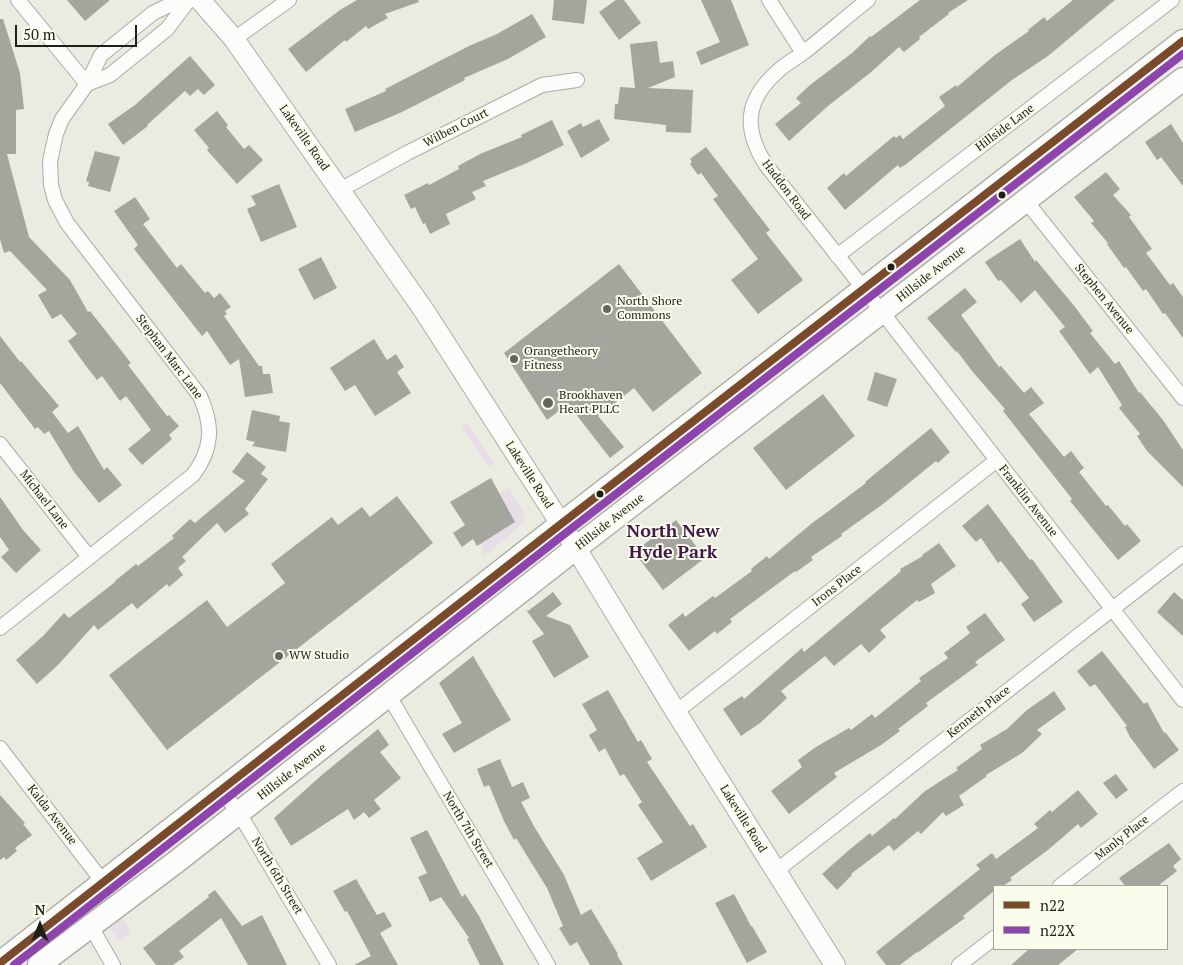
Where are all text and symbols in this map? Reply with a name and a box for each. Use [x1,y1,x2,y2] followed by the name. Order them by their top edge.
[18,15,140,47] scale bar
[23,24,56,44] text: 50 m
[973,101,1037,155] street label: Hillside Lane
[276,102,332,174] street label: Lakeville Road
[421,105,491,151] street label: Wilben Court
[759,157,813,223] street label: Haddon Road
[997,190,1007,200] unlabelled marker
[894,243,968,305] street label: Hillside Avenue
[1071,261,1137,337] street label: Stephen Avenue
[886,262,896,272] unlabelled marker
[617,295,682,323] place label: North Shore Commons
[601,303,613,315] marker: North Shore Commons
[132,312,206,402] street label: Stephan Marc Lane
[524,345,598,373] place label: Orangetheory Fitness
[508,353,520,365] marker: Orangetheory Fitness
[559,389,623,417] place label: Brookhaven Heart PLLC
[541,396,555,410] marker: Brookhaven Heart PLLC
[502,439,556,511] street label: Lakeville Road
[996,462,1060,540] street label: Franklin Avenue
[16,468,72,532] street label: Michael Lane
[595,489,605,499] unlabelled marker
[573,491,647,553] street label: Hillside Avenue
[627,521,719,564] district label: North New Hyde Park
[809,562,865,610] street label: Irons Place
[289,649,349,663] place label: WW Studio
[273,650,285,662] marker: WW Studio
[945,683,1013,741] street label: Kenneth Place
[255,741,329,803] street label: Hillside Avenue
[24,782,80,848] street label: Kalda Avenue
[716,782,770,856] street label: Lakeville Road
[439,789,497,871] street label: North 7th Street
[1092,812,1152,864] street label: Manly Place
[248,835,306,917] street label: North 6th Street
[993,885,1168,950] legend
[1040,895,1065,915] text: n22
[15,900,65,950] north arrow
[35,900,45,919] text: N
[1040,920,1075,940] text: n22X

